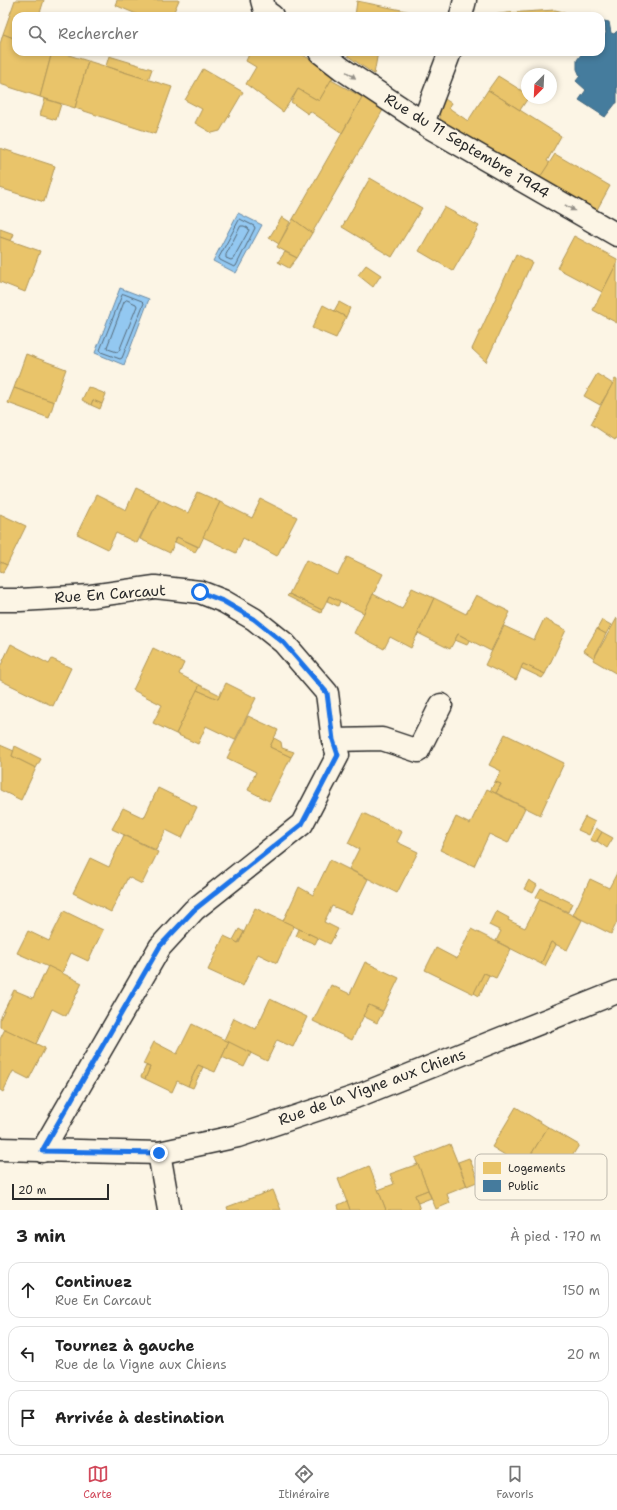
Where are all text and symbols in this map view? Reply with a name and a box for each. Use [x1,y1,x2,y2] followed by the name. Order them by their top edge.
[12,12,605,56] search box
[26,23,48,45] icon: search
[58,24,139,44] text: Rechercher
[521,68,557,104] north arrow
[346,71,356,79] one-way arrow
[381,89,553,203] street label: Rue du 11 Septembre 1944
[564,204,576,211] one-way arrow
[54,580,166,608] street label: Rue En Carcaut
[191,583,209,601] route start
[276,1044,468,1130] street label: Rue de la Vigne aux Chiens
[150,1144,168,1162] route end
[475,1154,607,1200] legend
[508,1161,566,1176] text: Logements
[508,1179,539,1194] text: Public
[12,1182,109,1201] scale bar
[18,1183,46,1198] text: 20 m
[16,1225,66,1247] text: 3 min
[510,1228,601,1245] text: À pied · 170 m
[55,1272,132,1292] text: Continuez
[17,1279,39,1301] icon: ahead
[562,1282,600,1299] text: 150 m
[55,1292,152,1309] text: Rue En Carcaut
[55,1336,195,1356] text: Tournez à gauche
[17,1343,39,1365] icon: left
[567,1346,600,1363] text: 20 m
[55,1356,227,1373] text: Rue de la Vigne aux Chiens
[17,1407,39,1429] icon: arrive
[55,1408,224,1428] text: Arrivée à destination
[83,1463,112,1502] tab: Carte
[279,1463,330,1502] tab: Itinéraire
[496,1463,534,1502] tab: Favoris

